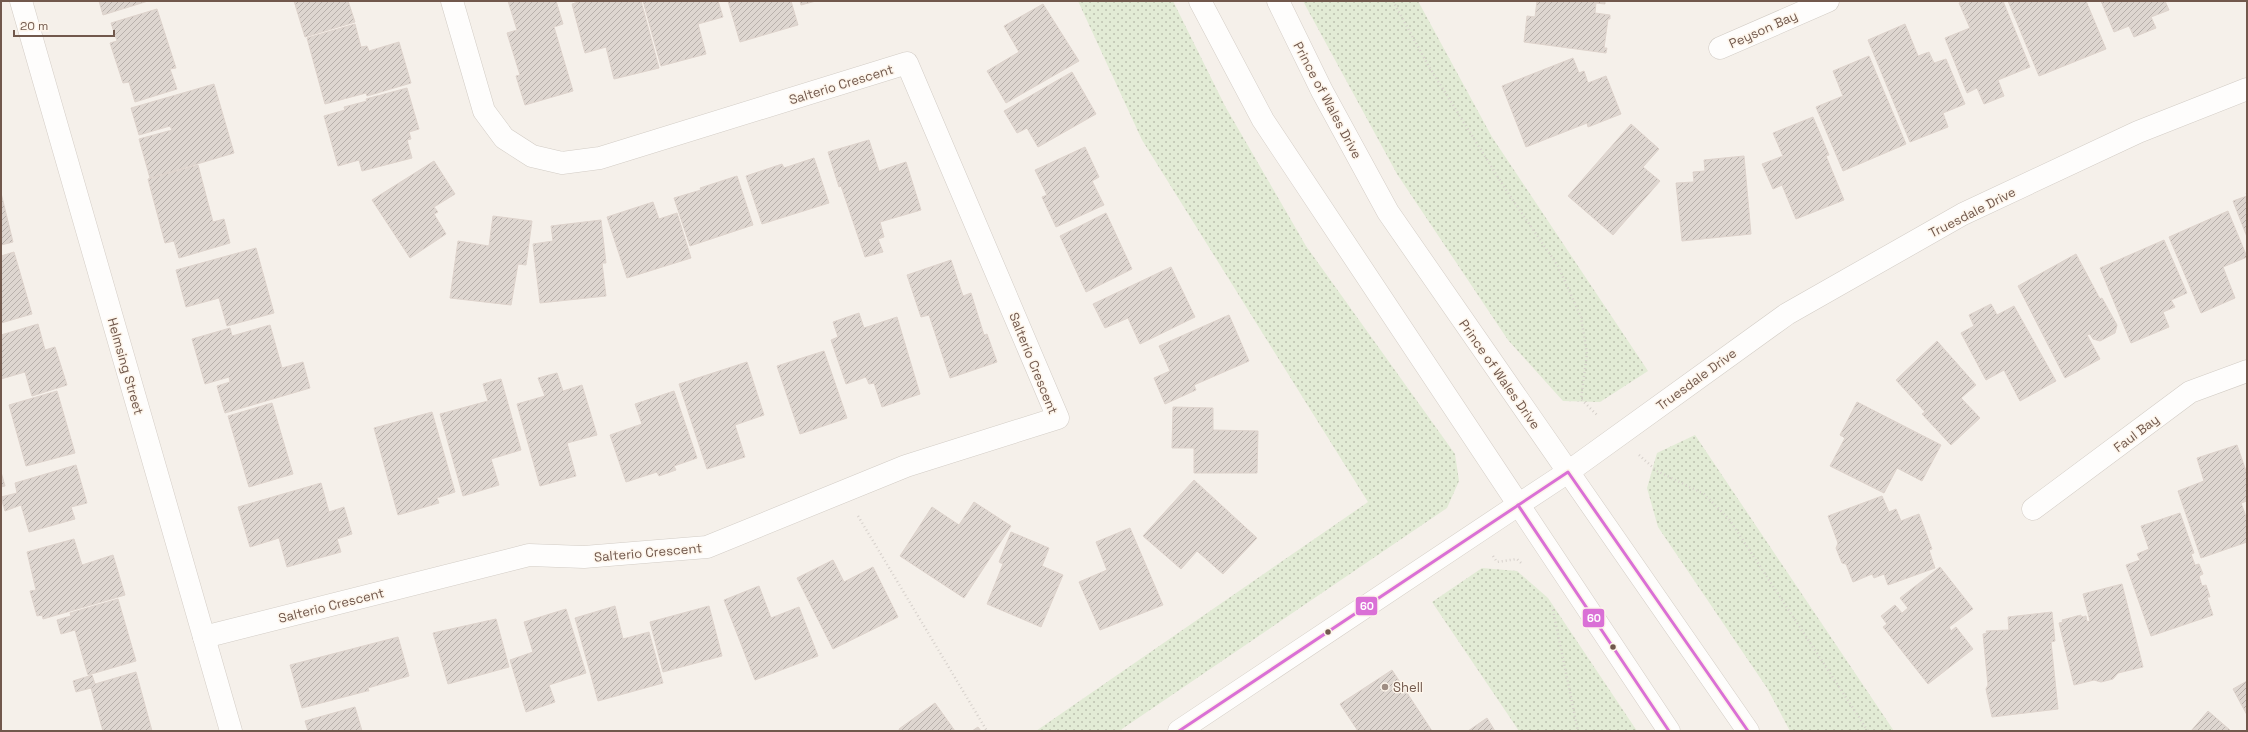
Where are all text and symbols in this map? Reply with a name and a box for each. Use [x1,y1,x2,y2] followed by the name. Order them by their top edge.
[1726,7,1800,52] street label: Peyson Bay
[14,12,114,38] scale bar
[20,18,48,34] text: 20 m
[1289,39,1366,162] street label: Prince of Wales Drive
[787,61,895,108] street label: Salterio Crescent
[1926,183,2019,242] street label: Truesdale Drive
[1005,310,1062,417] street label: Salterio Crescent
[104,316,147,417] street label: Helmsing Street
[1455,316,1544,433] street label: Prince of Wales Drive
[1653,345,1740,414] street label: Truesdale Drive
[2110,411,2162,456] street label: Faul Bay
[593,539,703,566] street label: Salterio Crescent
[277,584,386,627] street label: Salterio Crescent
[1355,596,1378,616] line badge: 60
[1360,599,1374,613] text: 60
[1582,608,1605,628] line badge: 60
[1587,611,1601,625] text: 60
[1323,627,1333,637] unlabelled marker
[1608,642,1618,652] unlabelled marker
[1393,679,1423,696] place label: Shell
[1380,682,1390,692] marker: Shell

